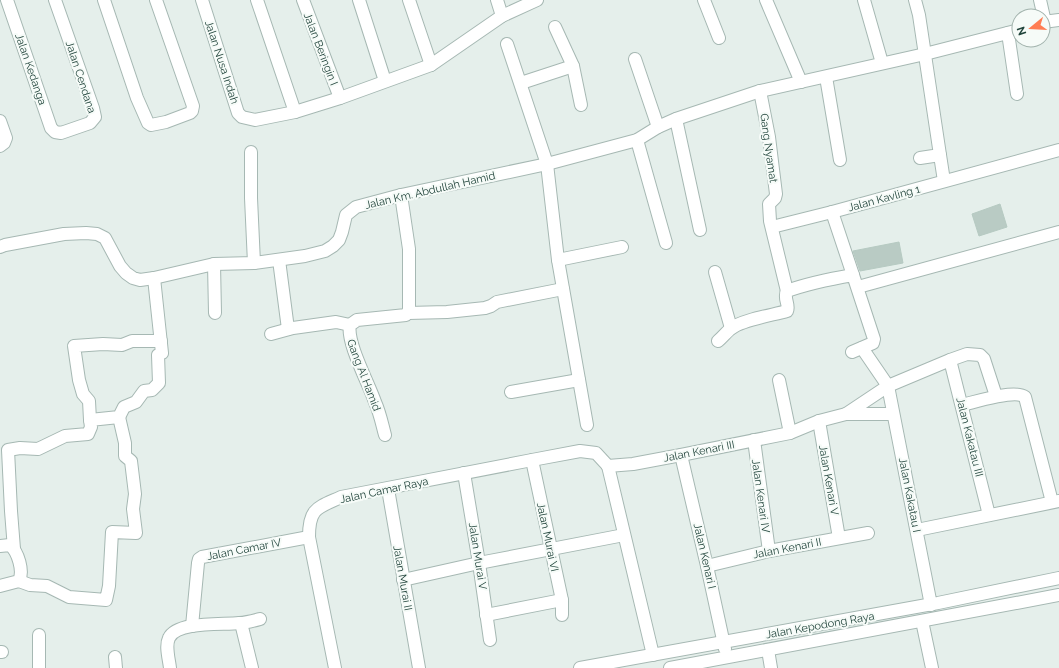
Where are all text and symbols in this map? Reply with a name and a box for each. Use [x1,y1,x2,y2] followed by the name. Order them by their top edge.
[1011,8,1051,48] north arrow
[301,11,340,87] street label: Jalan Beringin I
[202,19,241,106] street label: Jalan Nusa Indah
[1014,25,1029,37] text: N
[12,32,49,107] street label: Jalan Kedanga
[63,39,98,115] street label: Jalan Cendana
[757,113,780,184] street label: Gang Nyamat
[364,169,497,212] street label: Jalan Km. Abdullah Hamid
[847,183,922,214] street label: Jalan Kavling 1
[344,337,383,413] street label: Gang Al Hamid
[953,396,986,478] street label: Jalan Kakatau III
[662,438,736,465] street label: Jalan Kenari III
[816,444,841,517] street label: Jalan Kenari V
[896,457,923,534] street label: Jalan Kakatau I
[749,458,772,534] street label: Jalan Kenari IV
[339,475,430,506] street label: Jalan Camar Raya
[534,501,561,573] street label: Jalan Murai VI
[466,522,489,591] street label: Jalan Murai V
[691,522,718,590] street label: Jalan Kenari I
[752,535,822,562] street label: Jalan Kenari II
[206,536,283,563] street label: Jalan Camar IV
[390,544,415,612] street label: Jalan Murai II
[765,610,875,641] street label: Jalan Kepodong Raya

